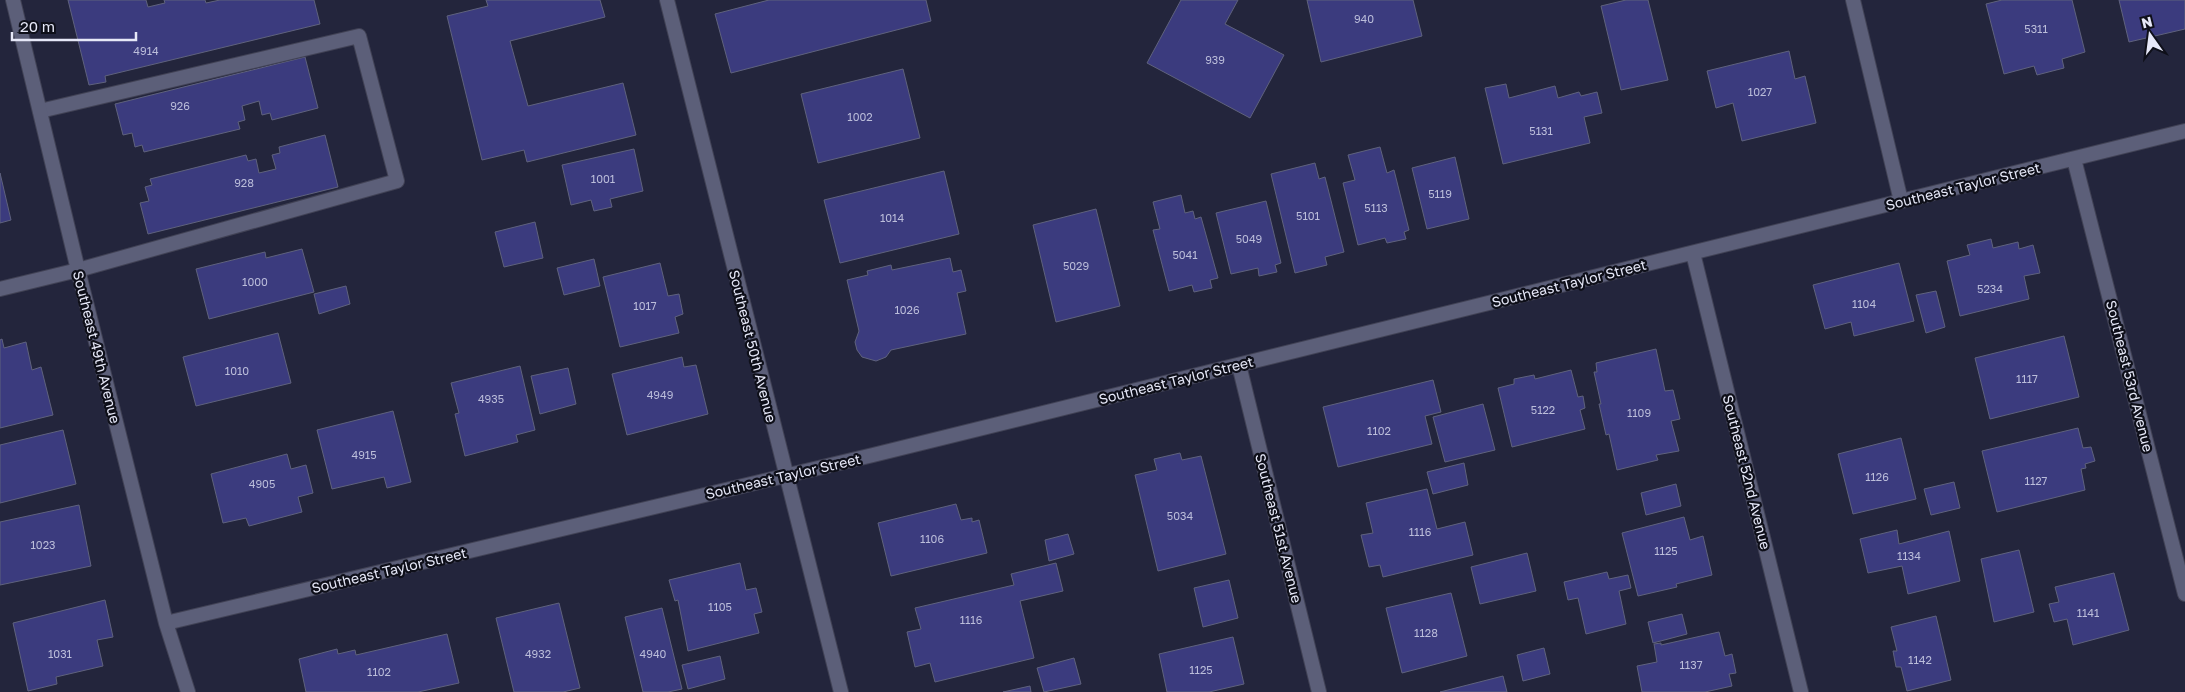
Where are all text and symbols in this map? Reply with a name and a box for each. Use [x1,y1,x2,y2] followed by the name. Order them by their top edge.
[12,10,136,42] scale bar
[2125,10,2175,60] north arrow
[1354,12,1374,25] house number: 940
[2140,12,2154,31] text: N
[20,17,55,35] text: 20 m
[2024,22,2048,35] house number: 5311
[133,44,159,57] house number: 4914
[1205,53,1225,66] house number: 939
[1748,85,1772,98] house number: 1027
[170,99,190,112] house number: 926
[847,110,873,123] house number: 1002
[1529,124,1553,137] house number: 5131
[1884,159,2042,213] street label: Southeast Taylor Street
[591,172,615,185] house number: 1001
[234,176,254,189] house number: 928
[1428,187,1452,200] house number: 5119
[1364,201,1388,214] house number: 5113
[1296,209,1320,222] house number: 5101
[880,211,904,224] house number: 1014
[1236,232,1262,245] house number: 5049
[1172,248,1198,261] house number: 5041
[1490,256,1648,310] street label: Southeast Taylor Street
[1063,259,1089,272] house number: 5029
[726,268,780,424] street label: Southeast 50th Avenue
[70,269,124,425] street label: Southeast 49th Avenue
[242,275,268,288] house number: 1000
[1977,282,2003,295] house number: 5234
[1852,297,1876,310] house number: 1104
[2103,298,2157,454] street label: Southeast 53rd Avenue
[633,299,657,312] house number: 1017
[894,303,920,316] house number: 1026
[1097,353,1255,407] street label: Southeast Taylor Street
[225,364,249,377] house number: 1010
[2016,372,2038,385] house number: 1117
[647,388,673,401] house number: 4949
[478,392,504,405] house number: 4935
[1720,393,1774,551] street label: Southeast 52nd Avenue
[1531,403,1555,416] house number: 5122
[1627,406,1651,419] house number: 1109
[1367,424,1391,437] house number: 1102
[351,448,377,461] house number: 4915
[704,450,862,502] street label: Southeast Taylor Street
[1252,451,1306,605] street label: Southeast 51st Avenue
[1865,470,1889,483] house number: 1126
[2025,474,2048,487] house number: 1127
[249,477,275,490] house number: 4905
[1167,509,1193,522] house number: 5034
[1409,525,1432,538] house number: 1116
[920,532,944,545] house number: 1106
[31,538,55,551] house number: 1023
[310,544,468,596] street label: Southeast Taylor Street
[1654,544,1678,557] house number: 1125
[1897,549,1921,562] house number: 1134
[708,600,732,613] house number: 1105
[2077,606,2099,619] house number: 1141
[960,613,983,626] house number: 1116
[1414,626,1438,639] house number: 1128
[48,647,72,660] house number: 1031
[525,647,551,660] house number: 4932
[640,647,667,660] house number: 4940
[1908,653,1932,666] house number: 1142
[1680,658,1703,671] house number: 1137
[1189,663,1213,676] house number: 1125
[367,665,391,678] house number: 1102

